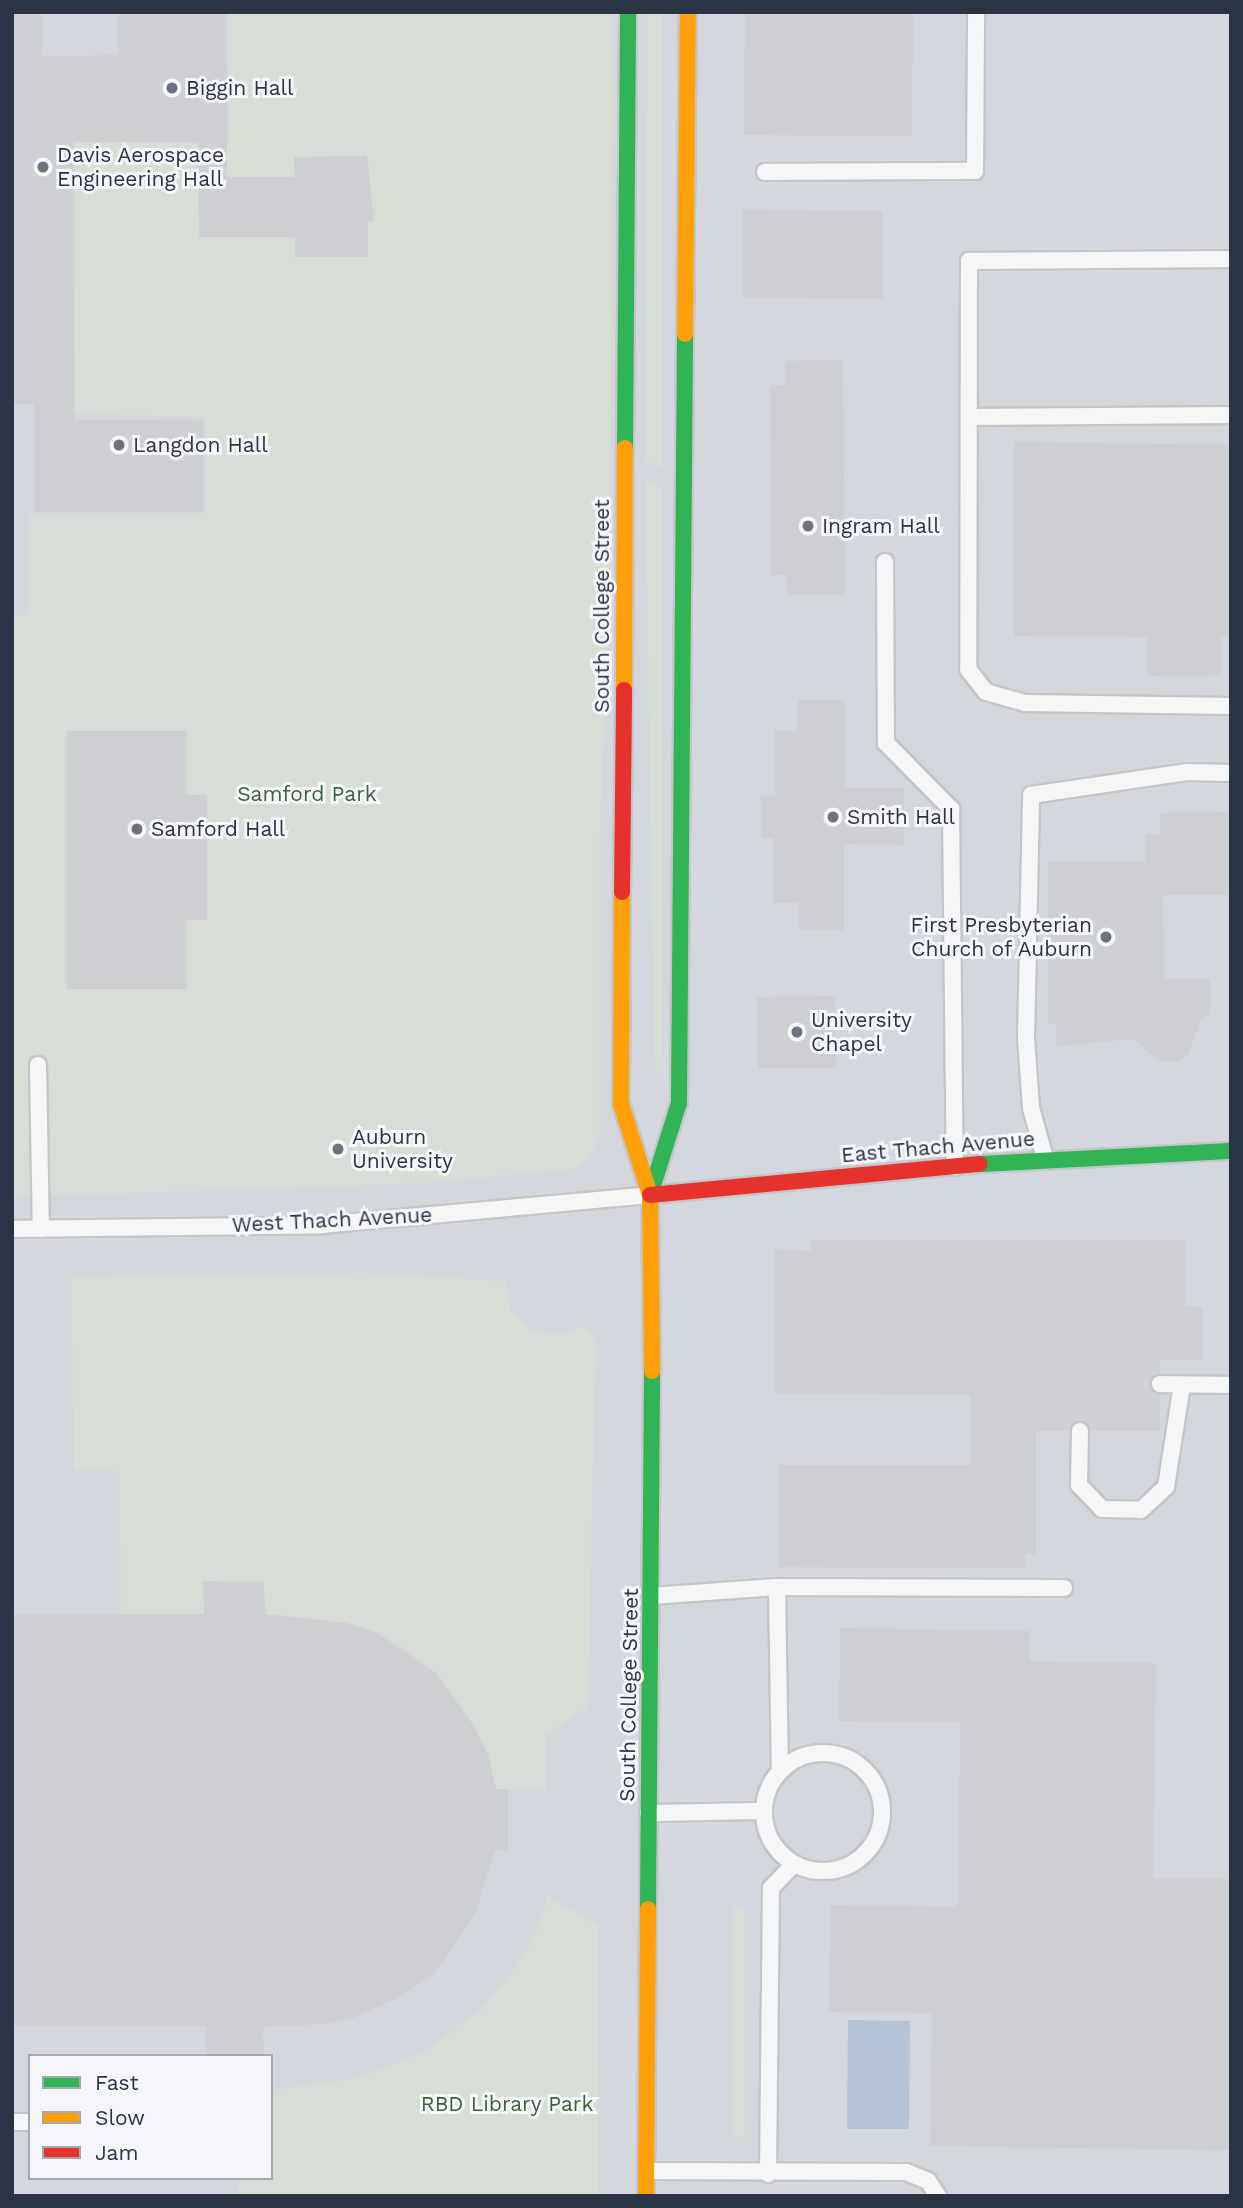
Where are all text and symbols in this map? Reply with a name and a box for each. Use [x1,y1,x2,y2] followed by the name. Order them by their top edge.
[186,75,293,101] place label: Biggin Hall
[164,80,180,96] marker: Biggin Hall
[57,142,225,192] place label: Davis Aerospace Engineering Hall
[35,159,51,175] marker: Davis Aerospace Engineering Hall
[133,432,268,458] place label: Langdon Hall
[111,437,127,453] marker: Langdon Hall
[589,499,615,713] street label: South College Street
[822,513,940,539] place label: Ingram Hall
[800,518,816,534] marker: Ingram Hall
[237,781,377,807] park label: Samford Park
[847,804,955,830] place label: Smith Hall
[825,809,841,825] marker: Smith Hall
[151,816,285,842] place label: Samford Hall
[129,821,145,837] marker: Samford Hall
[909,912,1092,962] place label: First Presbyterian Church of Auburn
[1098,929,1114,945] marker: First Presbyterian Church of Auburn
[811,1007,912,1057] place label: University Chapel
[789,1024,805,1040] marker: University Chapel
[352,1124,453,1174] place label: Auburn University
[839,1126,1037,1168] street label: East Thach Avenue
[330,1141,346,1157] marker: Auburn University
[231,1202,433,1238] street label: West Thach Avenue
[615,1588,643,1802] street label: South College Street
[28,2054,273,2180] legend
[95,2070,139,2095] text: Fast
[420,2091,594,2117] park label: RBD Library Park
[95,2105,145,2130] text: Slow
[95,2140,138,2165] text: Jam

